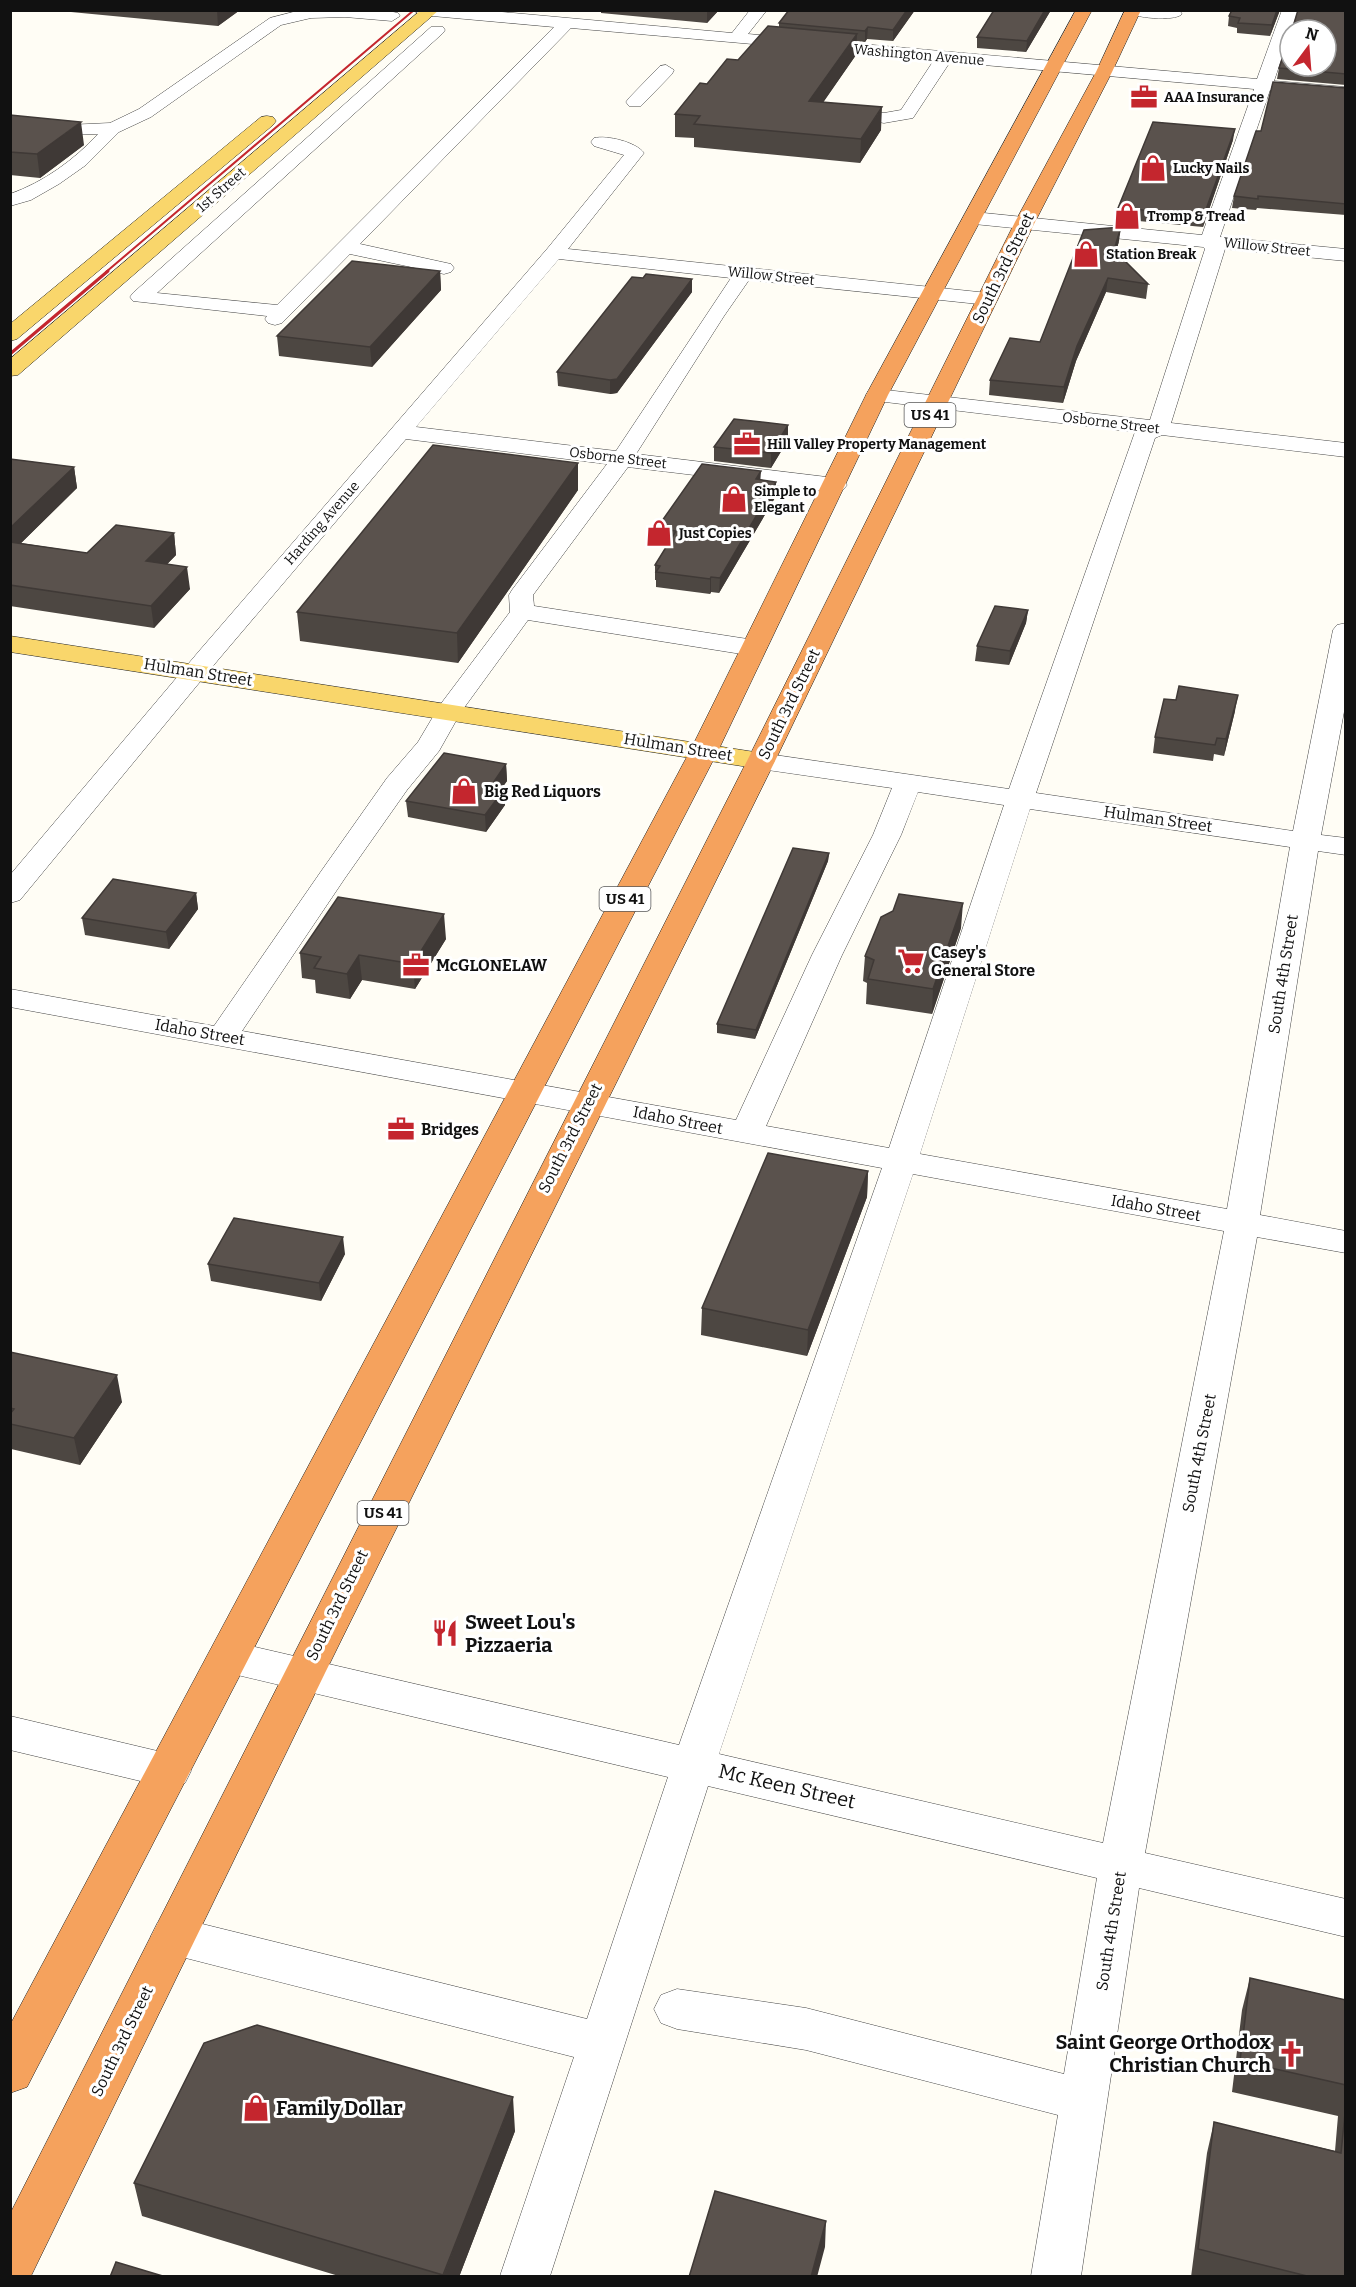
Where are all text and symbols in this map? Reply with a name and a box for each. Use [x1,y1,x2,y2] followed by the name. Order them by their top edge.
[1278,18,1338,78] north arrow
[1303,23,1321,45] text: N
[853,41,985,69] street label: Washington Avenue
[1129,82,1159,112] office icon: AAA Insurance
[1164,89,1265,106] place label: AAA Insurance
[1138,153,1168,183] shop icon: Lucky Nails
[1173,160,1249,177] place label: Lucky Nails
[193,164,249,216] street label: 1st Street
[1112,201,1142,231] shop icon: Tromp & Tread
[1147,208,1245,225] place label: Tromp & Tread
[968,209,1038,326] street label: South 3rd Street
[1223,234,1311,260] street label: Willow Street
[1071,239,1101,269] shop icon: Station Break
[1106,246,1197,263] place label: Station Break
[727,263,815,289] street label: Willow Street
[904,403,956,427] road number: US 41
[1061,409,1161,437] street label: Osborne Street
[732,429,762,459] office icon: Hill Valley Property Management
[767,436,987,453] place label: Hill Valley Property Management
[568,444,668,472] street label: Osborne Street
[281,478,363,568] street label: Harding Avenue
[754,483,816,516] place label: Simple to Elegant
[719,484,749,514] shop icon: Simple to Elegant
[644,518,674,548] shop icon: Just Copies
[678,525,752,542] place label: Just Copies
[754,645,824,762] street label: South 3rd Street
[142,654,254,690] street label: Hulman Street
[622,729,734,765] street label: Hulman Street
[449,776,479,806] shop icon: Big Red Liquors
[484,782,601,801] place label: Big Red Liquors
[1102,802,1214,836] street label: Hulman Street
[600,887,650,911] road number: US 41
[1264,913,1302,1035] street label: South 4th Street
[931,943,1035,980] place label: Casey's General Store
[896,946,926,976] supermarket icon: Casey's General Store
[401,950,431,980] office icon: McGLONELAW
[436,956,548,975] place label: McGLONELAW
[154,1015,247,1049] street label: Idaho Street
[534,1080,606,1196] street label: South 3rd Street
[632,1102,725,1138] street label: Idaho Street
[386,1114,416,1144] office icon: Bridges
[421,1120,479,1139] place label: Bridges
[1110,1191,1203,1225] street label: Idaho Street
[1178,1392,1220,1514] street label: South 4th Street
[358,1501,409,1525] road number: US 41
[302,1546,372,1663] street label: South 3rd Street
[465,1610,576,1657] place label: Sweet Lou's Pizzaeria
[430,1618,460,1648] restaurant icon: Sweet Lou's Pizzaeria
[716,1759,858,1813] street label: Mc Keen Street
[1092,1870,1130,1992] street label: South 4th Street
[87,1982,157,2099] street label: South 3rd Street
[1055,2030,1272,2077] place label: Saint George Orthodox Christian Church
[1276,2039,1306,2069] church icon: Saint George Orthodox Christian Church
[241,2093,271,2123] shop icon: Family Dollar
[276,2096,403,2120] place label: Family Dollar

